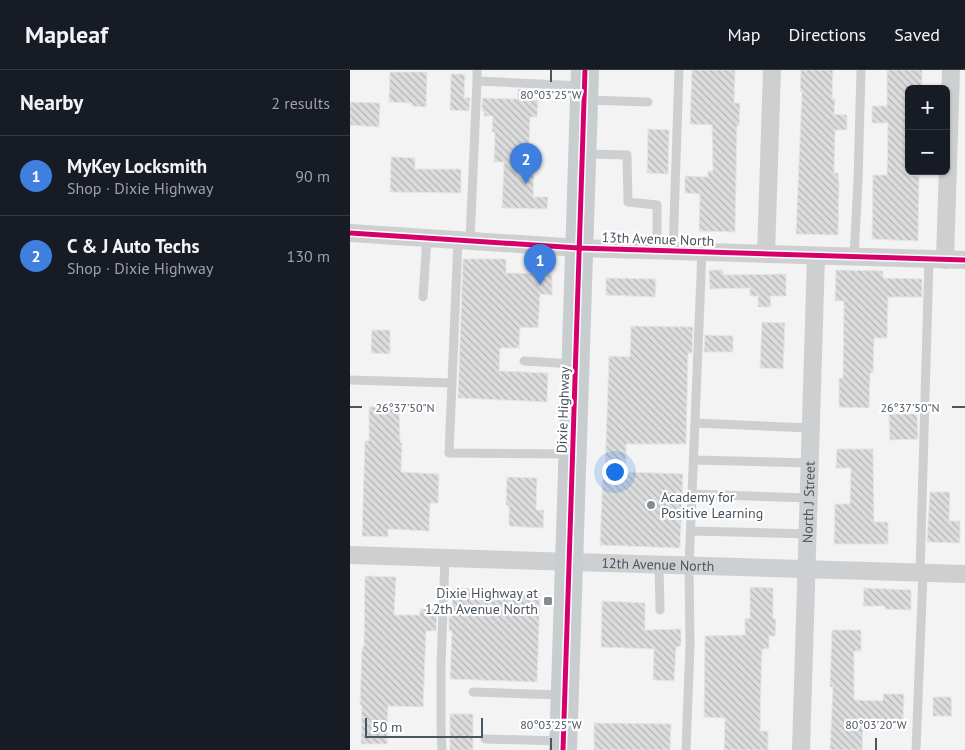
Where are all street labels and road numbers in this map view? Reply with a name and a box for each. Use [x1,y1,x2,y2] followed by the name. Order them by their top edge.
[601,228,715,250] street label: 13th Avenue North
[552,366,574,454] street label: Dixie Highway
[798,461,819,543] street label: North J Street
[601,554,715,575] street label: 12th Avenue North

